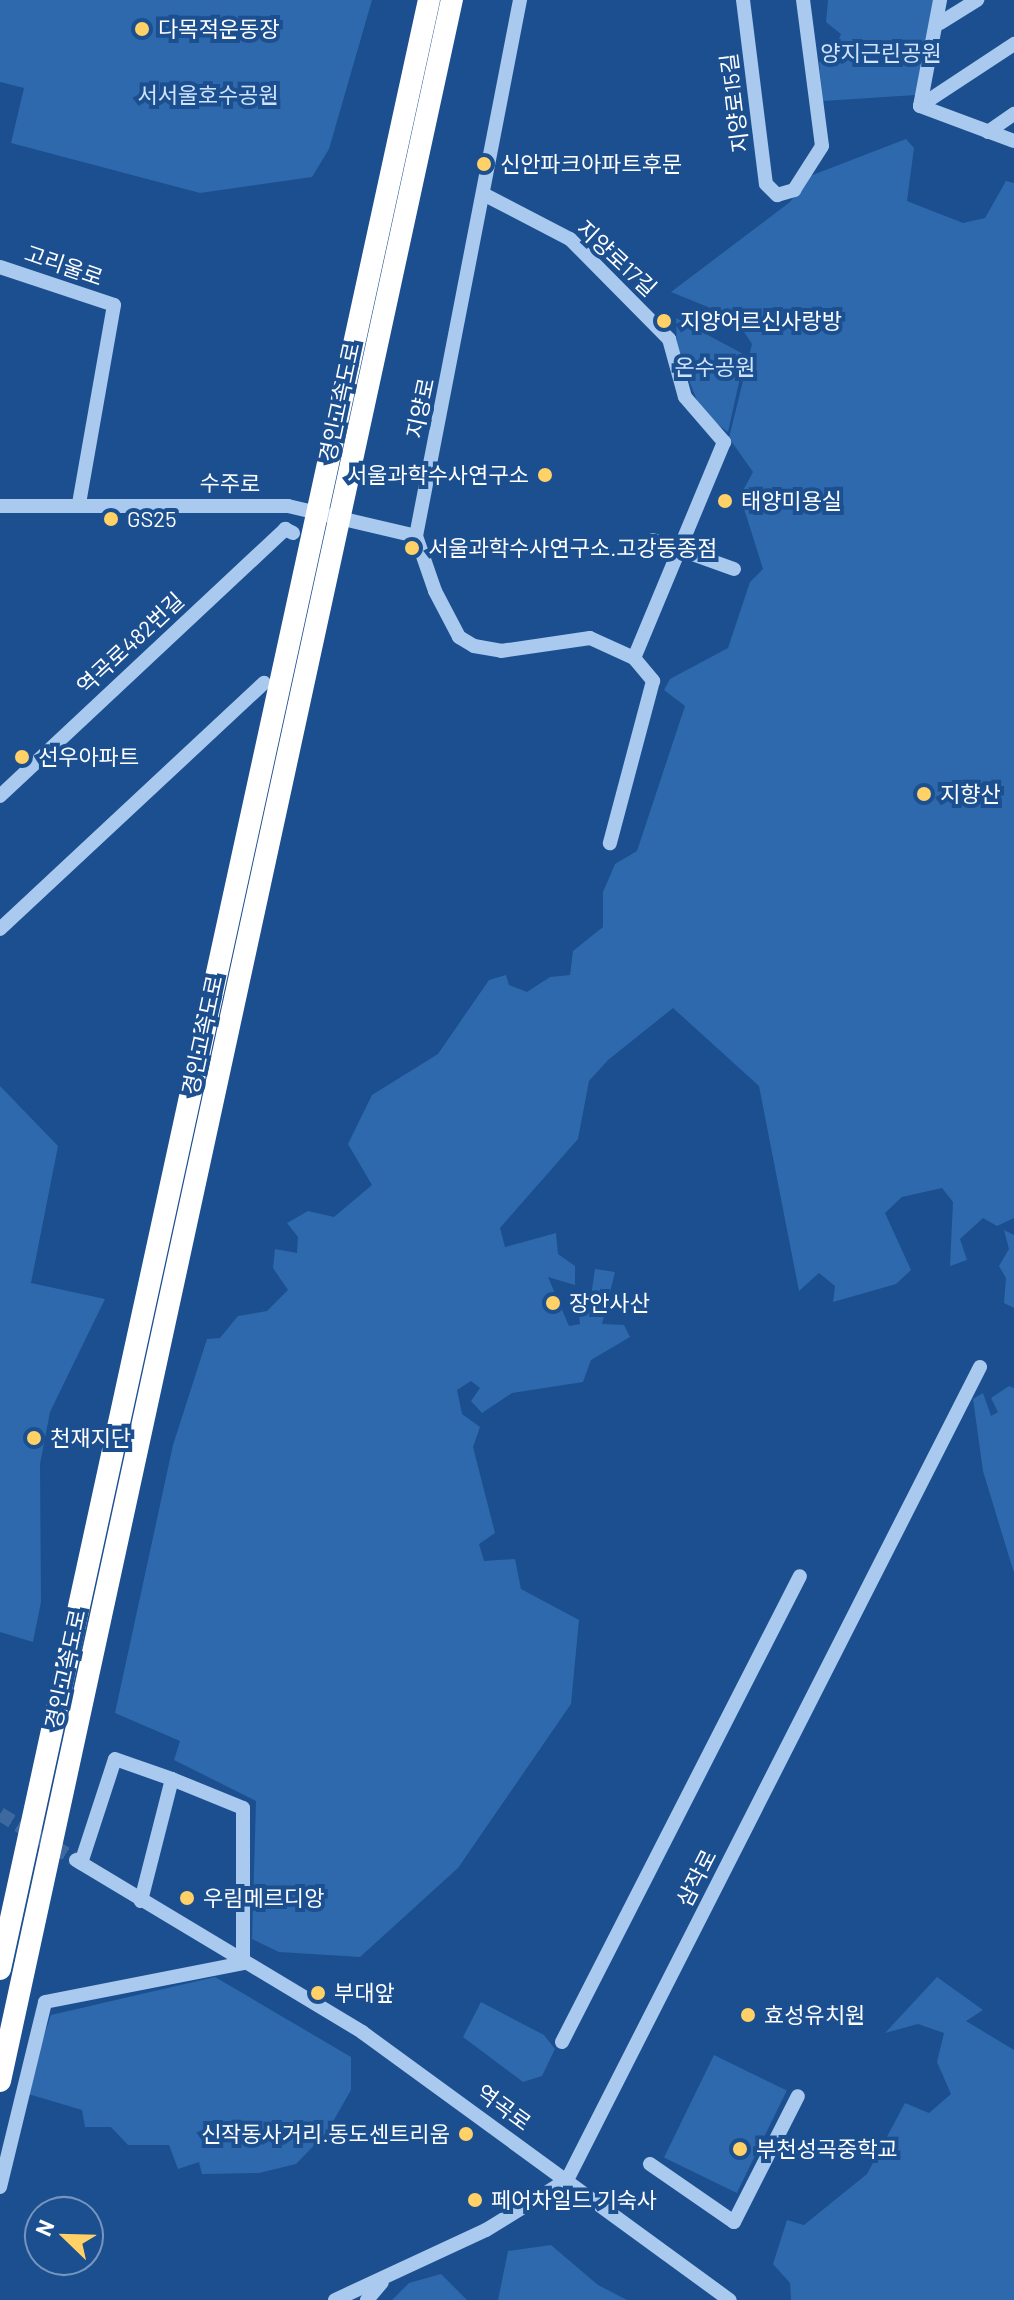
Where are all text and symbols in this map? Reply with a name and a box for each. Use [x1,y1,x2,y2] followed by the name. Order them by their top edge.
[158,16,279,42] place label: 다목적운동장
[133,20,151,38] marker: 다목적운동장
[820,40,942,66] park label: 양지근린공원
[715,52,753,154] street label: 지양로15길
[137,82,279,108] park label: 서서울호수공원
[500,151,682,177] place label: 신안파크아파트후문
[475,155,493,173] marker: 신안파크아파트후문
[572,215,662,301] street label: 지양로17길
[21,239,107,291] street label: 고리울로
[680,308,842,334] place label: 지양어르신사랑방
[655,312,673,330] marker: 지양어르신사랑방
[313,340,365,464] street label: 경인고속도로
[675,354,755,380] park label: 온수공원
[401,376,439,440] street label: 지양로
[347,462,529,488] place label: 서울과학수사연구소
[536,466,554,484] marker: 서울과학수사연구소
[199,469,261,497] street label: 수주로
[741,488,842,514] place label: 태양미용실
[716,492,734,510] marker: 태양미용실
[127,506,176,532] place label: GS25
[102,510,120,528] marker: GS25
[428,535,717,561] place label: 서울과학수사연구소.고강동종점
[403,539,421,557] marker: 서울과학수사연구소.고강동종점
[71,587,189,699] street label: 역곡로482번길
[38,744,139,770] place label: 선우아파트
[13,748,31,766] marker: 선우아파트
[940,781,1001,807] place label: 지향산
[915,785,933,803] marker: 지향산
[176,973,228,1097] street label: 경인고속도로
[569,1290,650,1316] place label: 장안사산
[544,1294,562,1312] marker: 장안사산
[50,1425,131,1451] place label: 천재지단
[25,1429,43,1447] marker: 천재지단
[39,1607,91,1731] street label: 경인고속도로
[670,1845,722,1911] street label: 삼작로
[203,1885,324,1911] place label: 우림메르디앙
[178,1889,196,1907] marker: 우림메르디앙
[334,1980,395,2006] place label: 부대앞
[309,1984,327,2002] marker: 부대앞
[764,2002,865,2028] place label: 효성유치원
[739,2006,757,2024] marker: 효성유치원
[472,2078,536,2136] street label: 역곡로
[201,2121,450,2147] place label: 신작동사거리.동도센트리움
[457,2125,475,2143] marker: 신작동사거리.동도센트리움
[756,2136,898,2162] place label: 부천성곡중학교
[731,2140,749,2158] marker: 부천성곡중학교
[491,2187,657,2213] place label: 페어차일드 기숙사
[466,2191,484,2209] marker: 페어차일드 기숙사
[24,2196,104,2276] north arrow
[29,2216,59,2239] text: N

